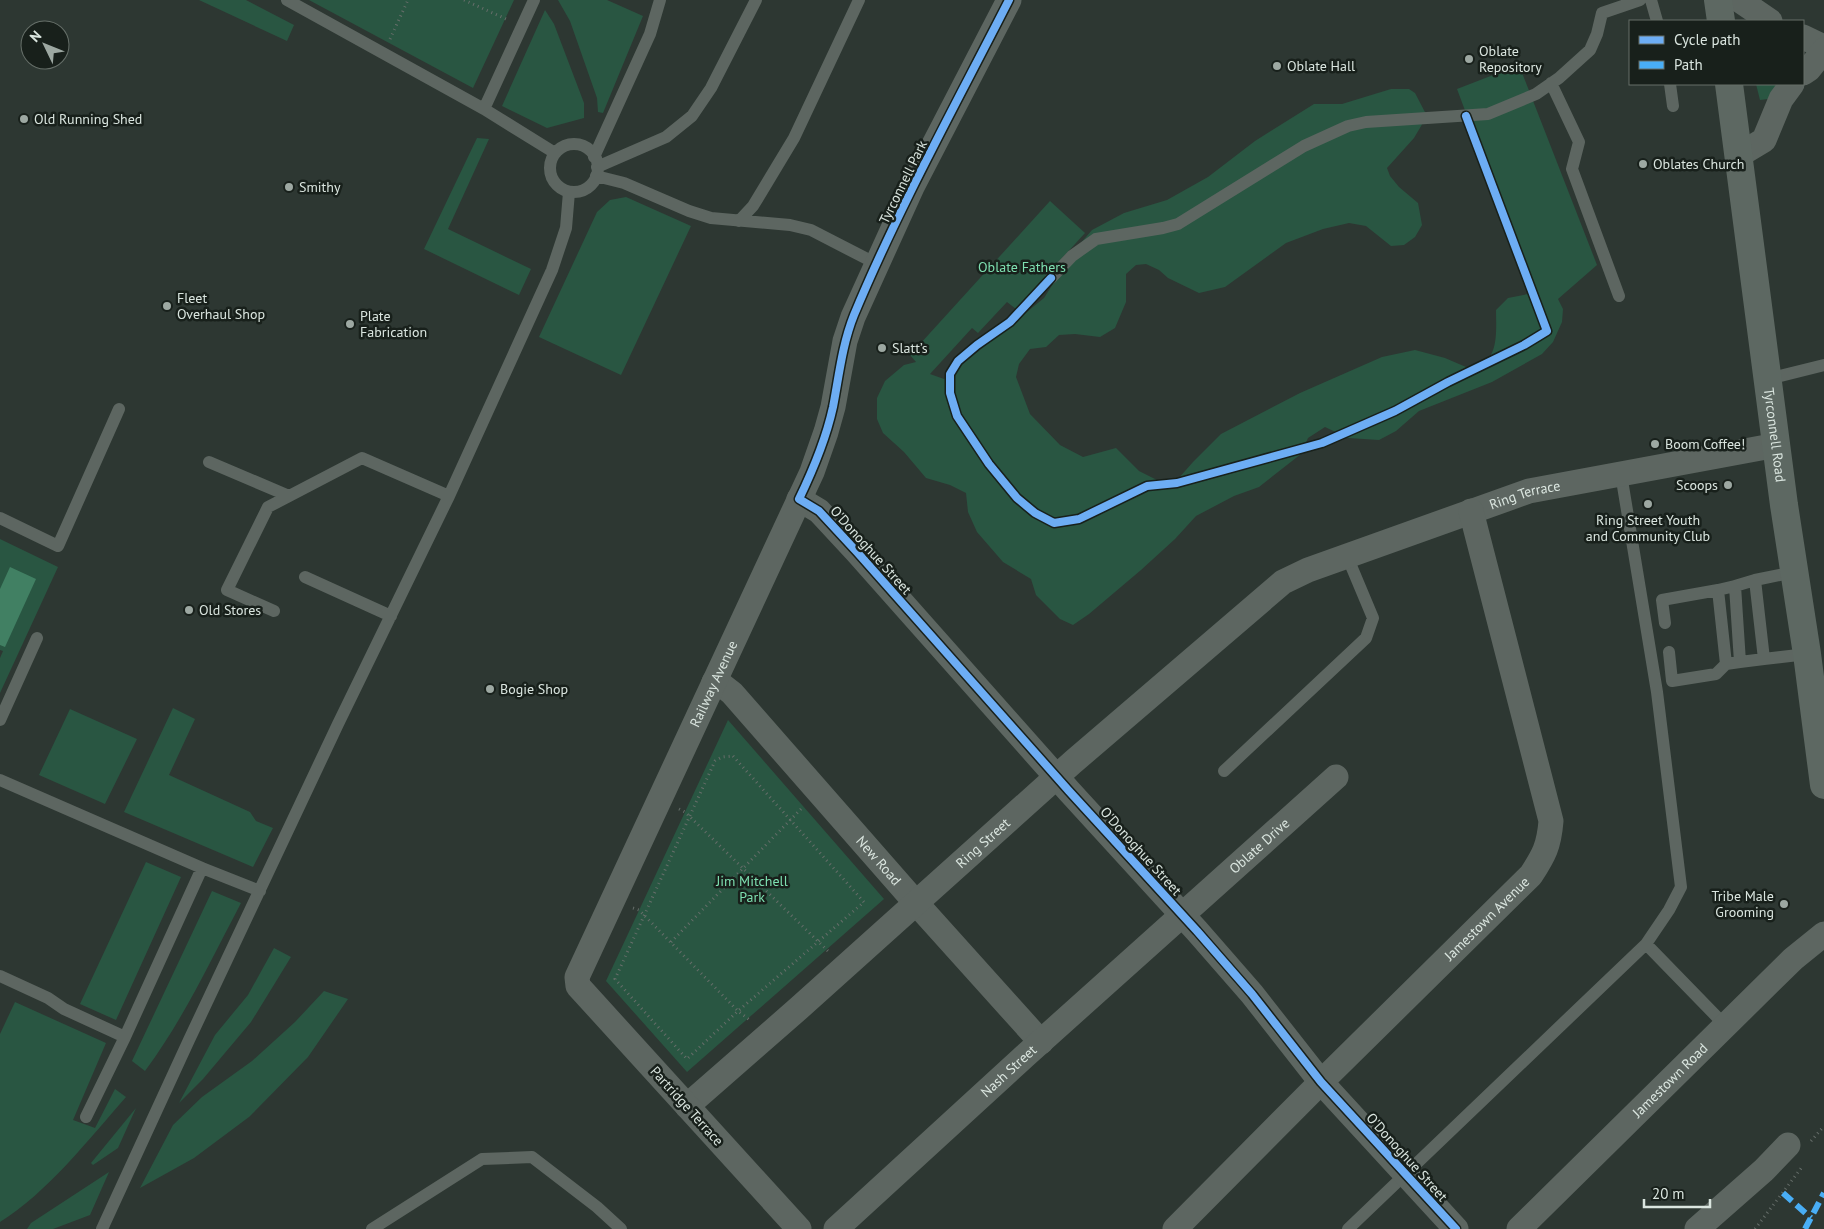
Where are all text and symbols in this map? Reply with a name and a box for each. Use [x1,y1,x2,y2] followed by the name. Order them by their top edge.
[20,20,70,70] north arrow
[1629,20,1804,85] legend
[26,27,45,46] text: N
[1674,30,1740,49] text: Cycle path
[1479,42,1542,76] place label: Oblate Repository
[1463,53,1475,65] marker: Oblate Repository
[1674,55,1703,74] text: Path
[1287,57,1355,75] place label: Oblate Hall
[1271,60,1283,72] marker: Oblate Hall
[34,110,142,128] place label: Old Running Shed
[18,113,30,125] marker: Old Running Shed
[875,137,931,227] street label: Tyrconnell Park
[1653,155,1744,173] place label: Oblates Church
[1637,158,1649,170] marker: Oblates Church
[299,178,341,196] place label: Smithy
[283,181,295,193] marker: Smithy
[978,258,1066,276] park label: Oblate Fathers
[177,289,265,323] place label: Fleet Overhaul Shop
[161,300,173,312] marker: Fleet Overhaul Shop
[360,307,427,341] place label: Plate Fabrication
[344,318,356,330] marker: Plate Fabrication
[892,339,928,357] place label: Slatt’s
[876,342,888,354] marker: Slatt’s
[1760,387,1790,483] street label: Tyrconnell Road
[1665,435,1745,453] place label: Boom Coffee!
[1649,438,1661,450] marker: Boom Coffee!
[1487,476,1562,514] street label: Ring Terrace
[1676,476,1718,494] place label: Scoops
[1722,479,1734,491] marker: Scoops
[1642,498,1654,510] marker: Ring Street Youth and Community Club
[826,502,916,598] street label: O'Donoghue Street
[1586,511,1710,545] place label: Ring Street Youth and Community Club
[199,601,261,619] place label: Old Stores
[183,604,195,616] marker: Old Stores
[686,638,741,730] street label: Railway Avenue
[500,680,568,698] place label: Bogie Shop
[484,683,496,695] marker: Bogie Shop
[1096,803,1186,899] street label: O'Donoghue Street
[952,814,1014,872] street label: Ring Street
[1225,814,1293,878] street label: Oblate Drive
[852,832,905,889] street label: New Road
[715,872,788,906] park label: Jim Mitchell Park
[1440,873,1533,965] street label: Jamestown Avenue
[1712,887,1774,921] place label: Tribe Male Grooming
[1778,898,1790,910] marker: Tribe Male Grooming
[1628,1039,1712,1122] street label: Jamestown Road
[977,1041,1040,1101] street label: Nash Street
[647,1063,727,1149] street label: Partridge Terrace
[1362,1109,1452,1205] street label: O'Donoghue Street
[1644,1176,1710,1208] scale bar
[1652,1184,1685,1203] text: 20 m

